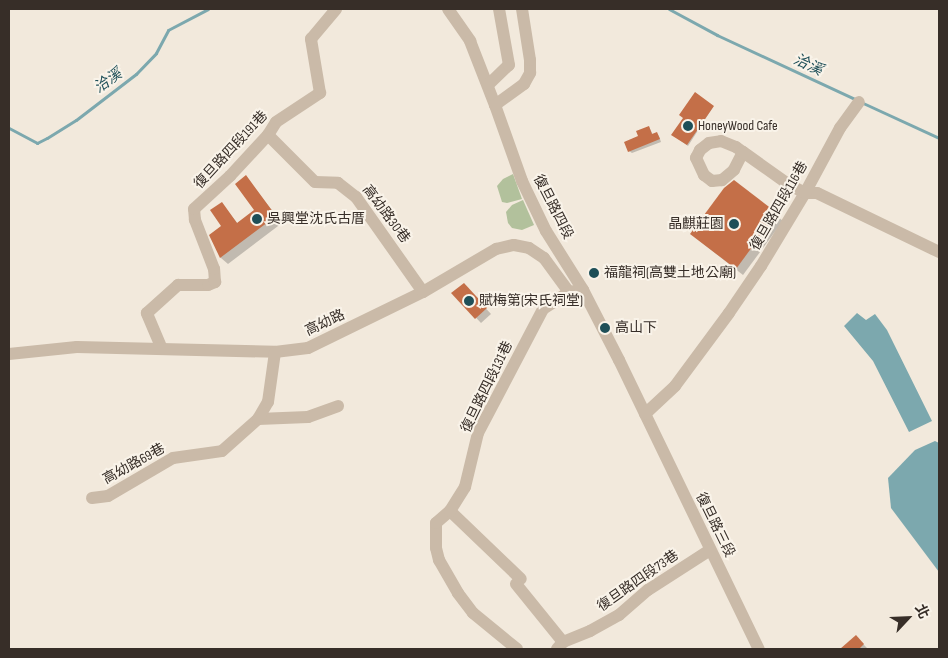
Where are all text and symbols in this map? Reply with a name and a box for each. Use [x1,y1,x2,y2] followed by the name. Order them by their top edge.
[791,51,825,79] water label: 洽溪
[91,65,125,97] water label: 洽溪
[191,108,271,192] street label: 復旦路四段191巷
[698,118,778,134] place label: HoneyWood Cafe
[682,120,694,132] marker: HoneyWood Cafe
[747,159,811,253] street label: 復旦路四段116巷
[530,172,576,242] street label: 復旦路四段
[359,182,413,246] street label: 高幼路30巷
[267,211,365,227] place label: 吳興堂沈氏古厝
[251,213,263,225] marker: 吳興堂沈氏古厝
[668,216,724,232] place label: 晶麒莊園
[728,218,740,230] marker: 晶麒莊園
[604,265,736,281] place label: 福龍祠(高雙土地公廟)
[588,267,600,279] marker: 福龍祠(高雙土地公廟)
[479,293,583,309] place label: 賦梅第(宋氏祠堂)
[463,295,475,307] marker: 賦梅第(宋氏祠堂)
[302,307,348,339] street label: 高幼路
[615,320,657,336] place label: 高山下
[599,322,611,334] marker: 高山下
[458,339,516,435] street label: 復旦路四段131巷
[100,440,168,488] street label: 高幼路69巷
[692,490,738,560] street label: 復旦路三段
[594,547,682,615] street label: 復旦路四段73巷
[883,593,933,643] north arrow
[911,602,933,621] text: 北

